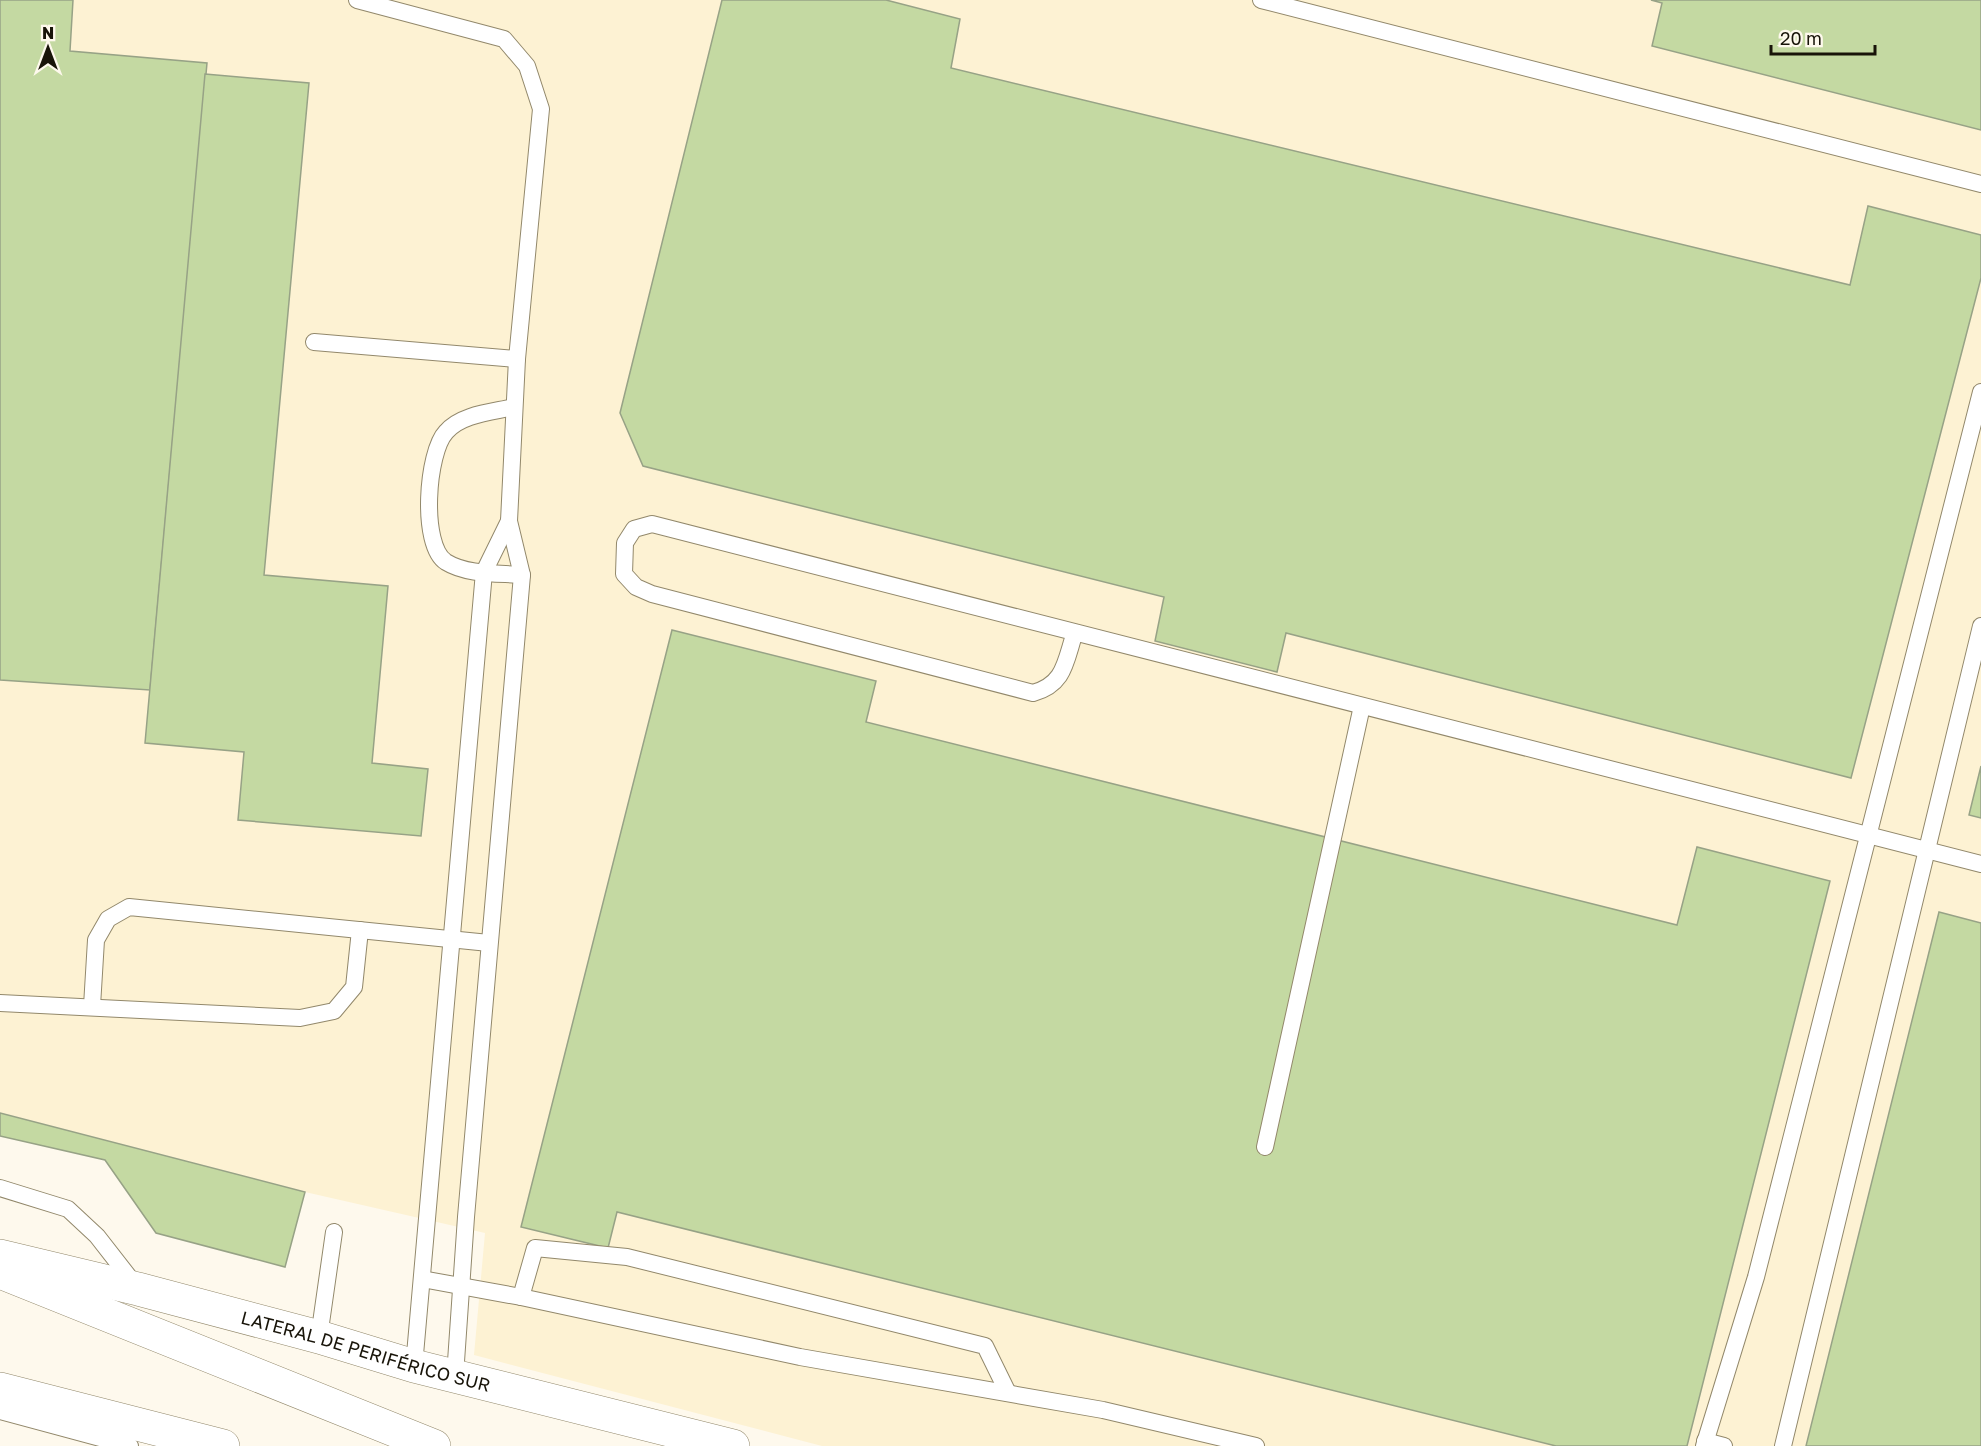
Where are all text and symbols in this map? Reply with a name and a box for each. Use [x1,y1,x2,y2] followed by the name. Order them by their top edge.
[18,18,78,78] north arrow
[1771,18,1874,56] scale bar
[42,23,54,43] text: N
[1780,27,1822,49] text: 20 m
[239,1306,493,1396] street label: LATERAL DE PERIFÉRICO SUR

